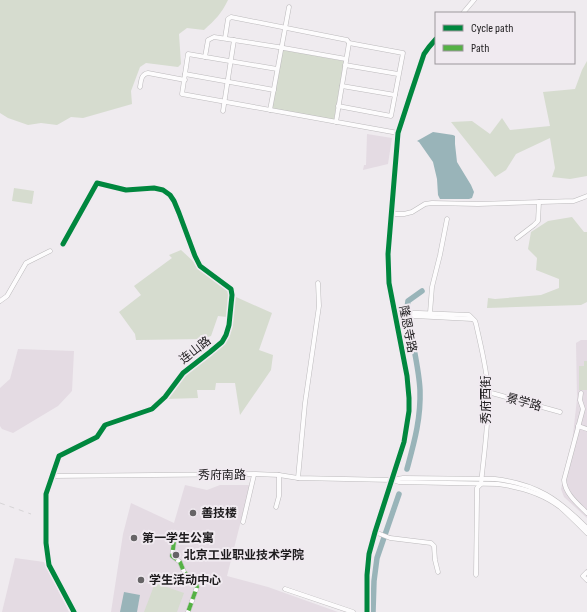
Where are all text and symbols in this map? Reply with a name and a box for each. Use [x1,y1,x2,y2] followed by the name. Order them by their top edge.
[435,12,575,64] legend
[471,21,513,36] text: Cycle path
[471,41,489,56] text: Path
[396,304,419,354] street label: 隆恩寺路
[177,333,214,367] street label: 连山路
[479,376,494,424] street label: 秀府西街
[505,391,543,414] street label: 景学路
[198,468,246,483] street label: 秀府南路
[201,506,237,521] place label: 善技楼
[188,508,198,518] marker: 善技楼
[142,531,214,546] place label: 第一学生公寓
[129,533,139,543] marker: 第一学生公寓
[184,548,304,563] place label: 北京工业职业技术学院
[171,550,181,560] marker: 北京工业职业技术学院
[149,573,221,588] place label: 学生活动中心
[136,575,146,585] marker: 学生活动中心

